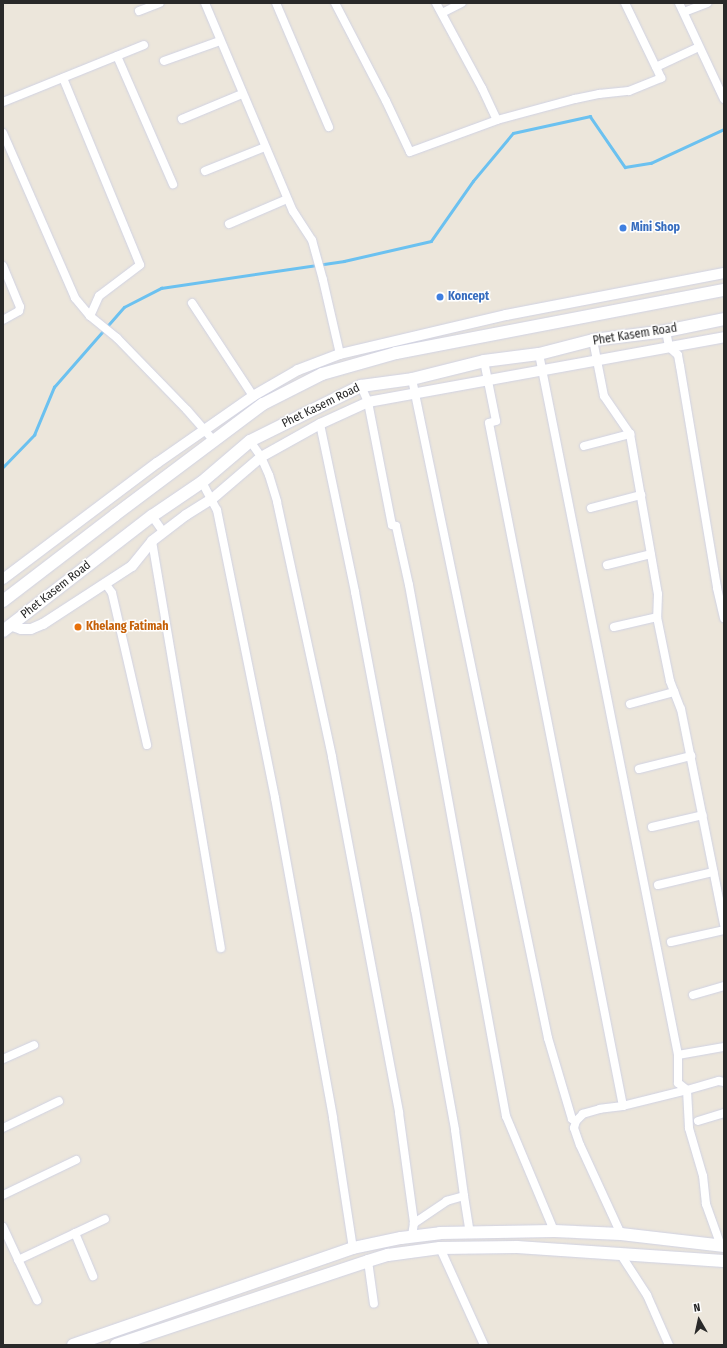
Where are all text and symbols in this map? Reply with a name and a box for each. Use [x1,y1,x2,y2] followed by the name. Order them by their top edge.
[631,221,680,235] place label: Mini Shop
[618,223,628,233] marker: Mini Shop
[448,290,489,304] place label: Koncept
[435,292,445,302] marker: Koncept
[592,321,678,349] street label: Phet Kasem Road
[280,381,362,431] street label: Phet Kasem Road
[18,558,94,622] street label: Phet Kasem Road
[86,620,169,634] place label: Khelang Fatimah
[73,622,83,632] marker: Khelang Fatimah
[679,1300,719,1340] north arrow
[693,1301,701,1315] text: N

